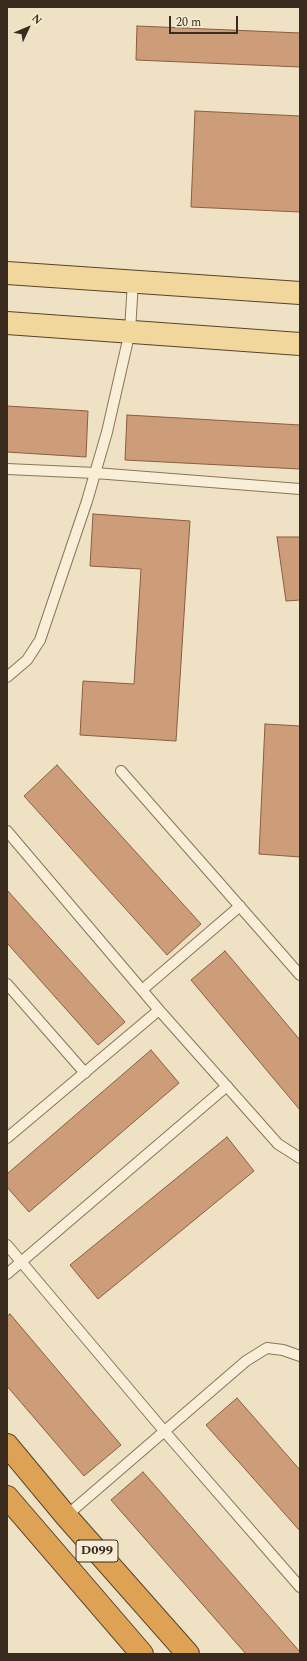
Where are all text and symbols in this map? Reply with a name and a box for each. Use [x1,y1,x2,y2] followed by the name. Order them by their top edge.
[8,8,48,48] north arrow
[171,8,240,34] scale bar
[28,10,46,28] text: N
[176,13,201,32] text: 20 m
[76,1540,118,1562] road number: D099

